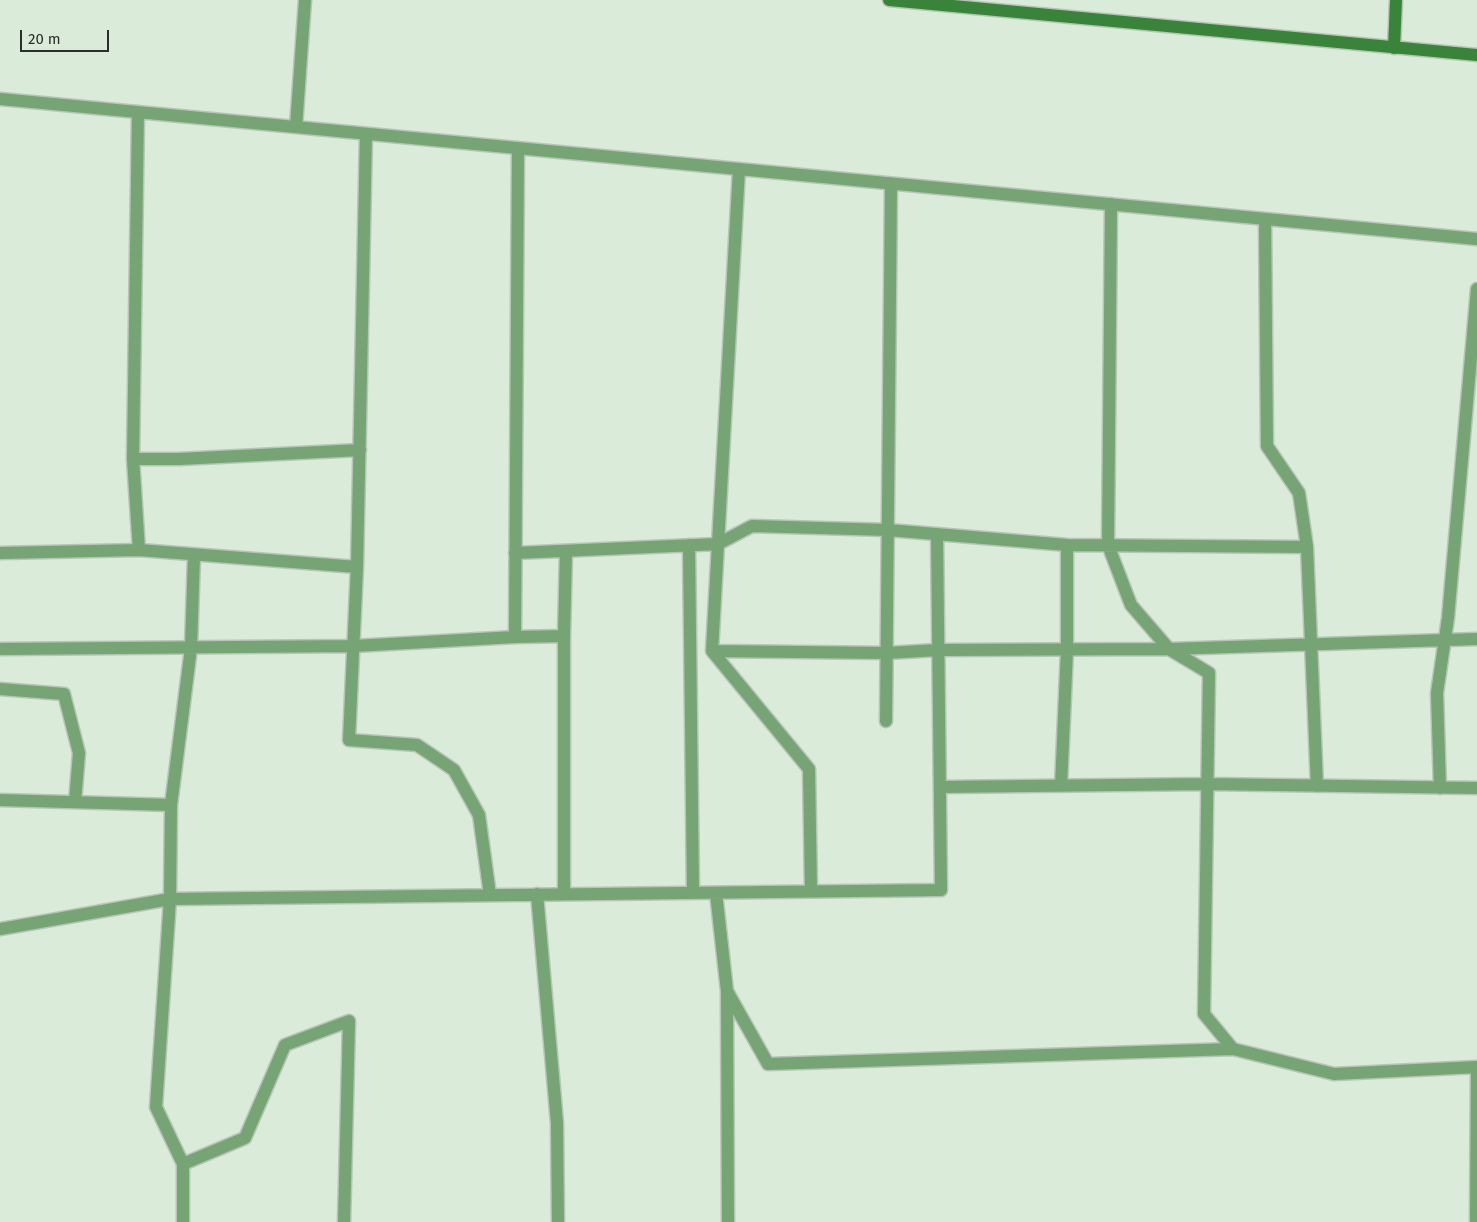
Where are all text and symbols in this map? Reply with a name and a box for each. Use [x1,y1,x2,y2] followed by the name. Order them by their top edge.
[22,20,111,52] scale bar
[28,30,61,48] text: 20 m

